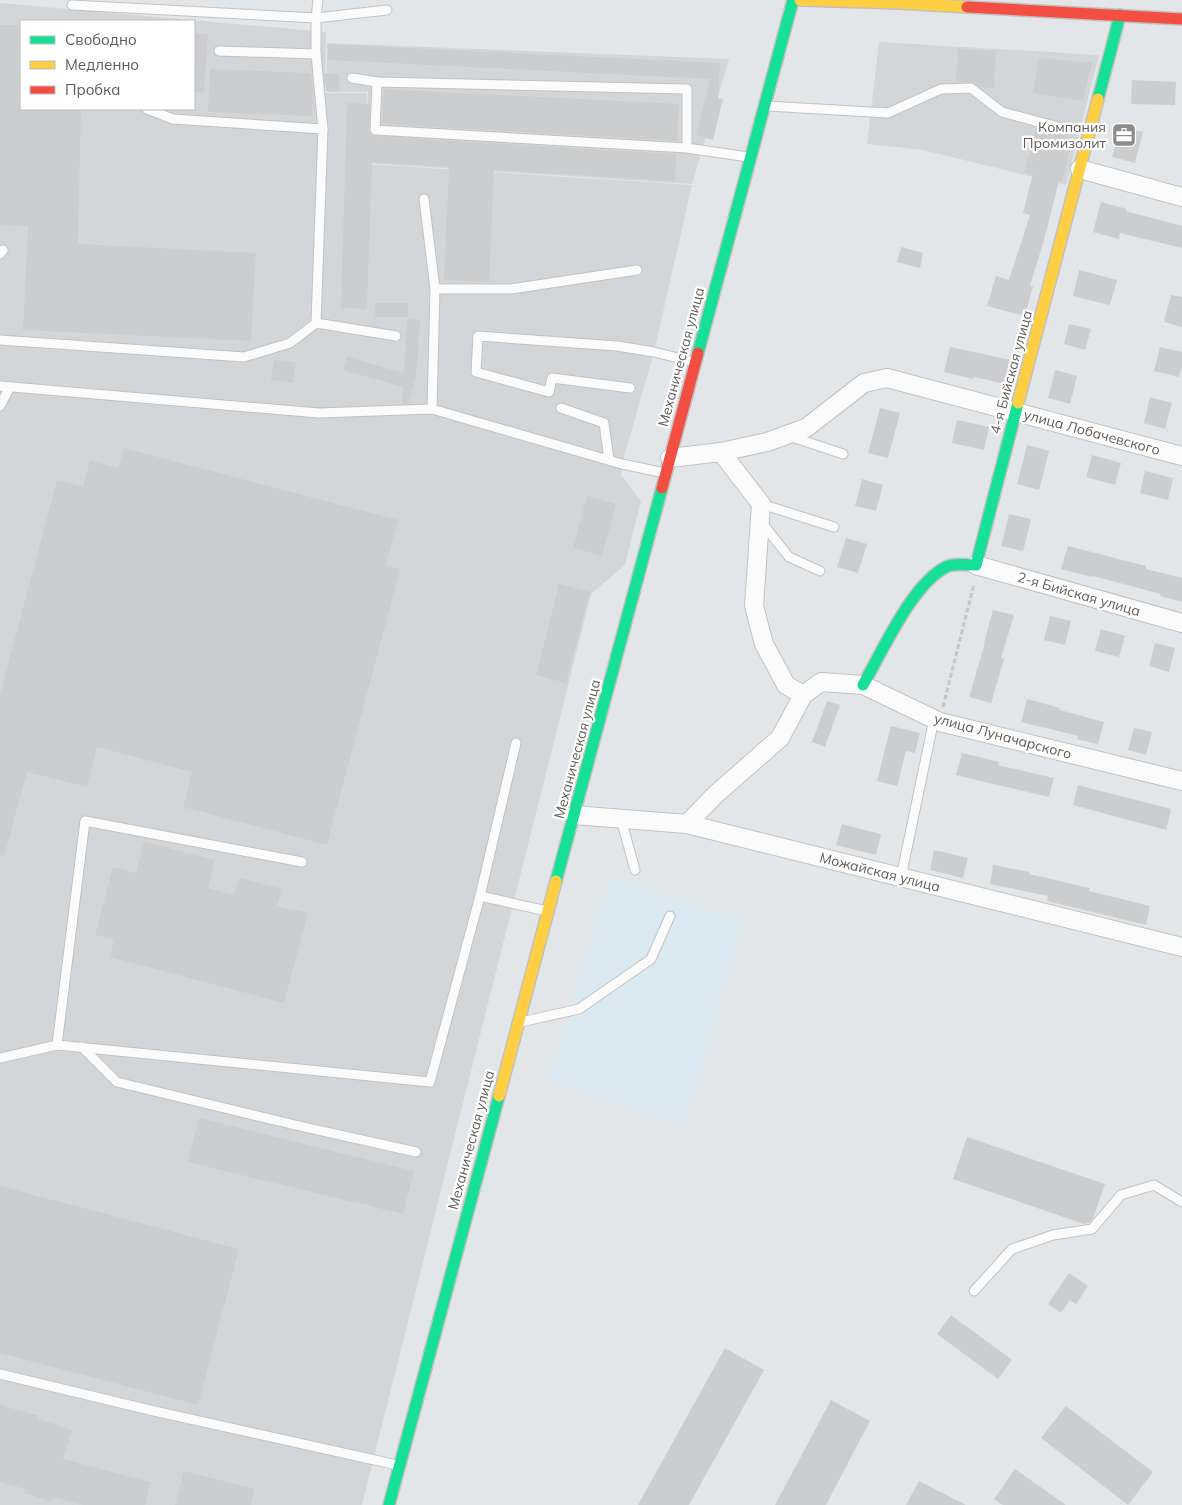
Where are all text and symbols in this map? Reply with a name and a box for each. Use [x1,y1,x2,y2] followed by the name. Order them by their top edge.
[20,20,195,110] legend
[65,30,137,49] text: Свободно
[65,55,139,74] text: Медленно
[65,80,120,99] text: Пробка
[1023,118,1107,152] place label: Компания Промизолит
[1111,122,1137,148] office icon: Компания Промизолит
[654,285,708,429] street label: Механическая улица
[986,308,1036,436] street label: 4-я Бийская улица
[1022,405,1162,459] street label: улица Лобачевского
[1015,568,1143,620] street label: 2-я Бийская улица
[550,677,604,821] street label: Механическая улица
[932,709,1074,763] street label: улица Луначарского
[818,848,942,896] street label: Можайская улица
[444,1068,498,1212] street label: Механическая улица

